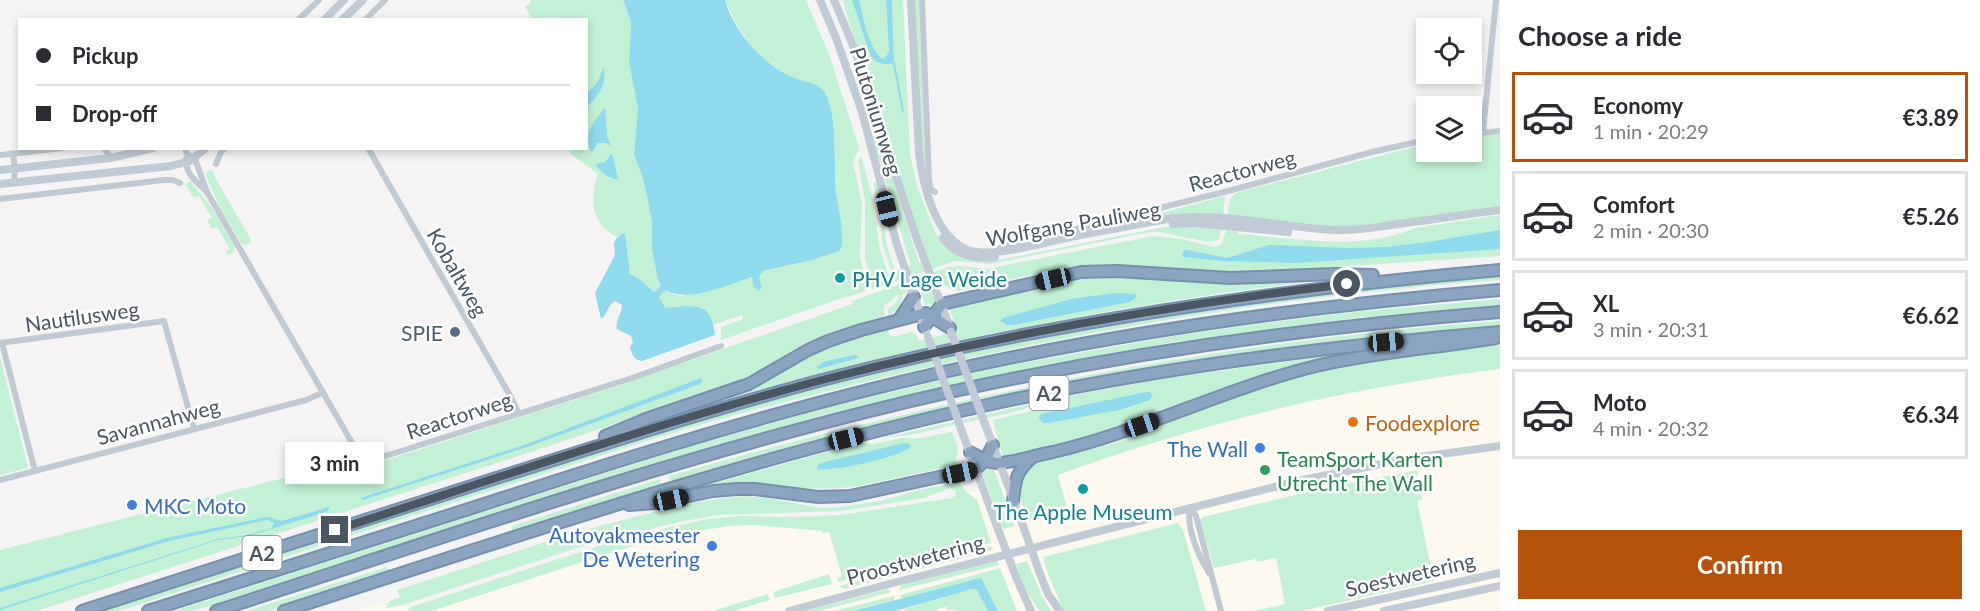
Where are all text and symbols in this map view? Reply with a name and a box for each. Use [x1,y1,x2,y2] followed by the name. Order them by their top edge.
[1416,18,1482,162] map controls
[1416,18,1482,84] button: locate
[1518,19,1682,52] text: Choose a ride
[72,42,138,69] text: Pickup
[846,44,908,178] street label: Plutoniumweg
[1521,90,1575,144] icon: car
[1593,92,1683,119] text: Economy
[1416,96,1482,162] button: layers
[72,100,157,127] text: Drop-off
[1903,104,1959,131] text: €3.89
[1593,119,1709,143] text: 1 min · 20:29
[1186,144,1298,196] street label: Reactorweg
[874,189,900,229] car
[1521,189,1575,243] icon: car
[1593,191,1675,218] text: Comfort
[984,195,1162,251] street label: Wolfgang Pauliweg
[1903,203,1959,230] text: €5.26
[1593,218,1709,242] text: 2 min · 20:30
[423,223,493,321] street label: Kobaltweg
[852,266,1007,291] place label: PHV Lage Weide
[1033,266,1073,292] car
[1333,270,1360,297] route start
[833,271,847,285] marker: PHV Lage Weide
[1521,288,1575,342] icon: car
[1593,290,1619,317] text: XL
[23,296,141,336] street label: Nautilusweg
[1903,302,1959,329] text: €6.62
[1593,317,1709,341] text: 3 min · 20:31
[401,320,443,345] place label: SPIE
[448,325,462,339] marker: SPIE
[1367,331,1405,353] car
[1030,376,1068,410] road number: A2
[403,386,515,444] street label: Reactorweg
[1521,387,1575,441] icon: car
[1593,389,1647,416] text: Moto
[94,393,222,449] street label: Savannahweg
[1903,401,1959,428] text: €6.34
[1365,410,1480,435] place label: Foodexplore
[1122,411,1162,439] car
[1346,415,1360,429] marker: Foodexplore
[1593,416,1709,440] text: 4 min · 20:32
[826,426,866,452] car
[1167,436,1248,461] place label: The Wall
[1253,441,1267,455] marker: The Wall
[286,443,385,485] callout: 3 min
[1277,446,1443,495] place label: TeamSport Karten Utrecht The Wall
[310,451,359,475] text: 3 min
[941,460,979,486] car
[1258,463,1272,477] marker: TeamSport Karten Utrecht The Wall
[1076,482,1090,496] marker: The Apple Museum
[652,487,690,513] car
[144,493,246,518] place label: MKC Moto
[125,498,139,512] marker: MKC Moto
[993,499,1173,524] place label: The Apple Museum
[321,516,348,543] route end
[549,522,700,571] place label: Autovakmeester De Wetering
[844,529,987,589] street label: Proostwetering
[1518,530,1962,599] button: Confirm
[242,536,282,570] road number: A2
[705,539,719,553] marker: Autovakmeester De Wetering
[1343,547,1477,601] street label: Soestwetering

